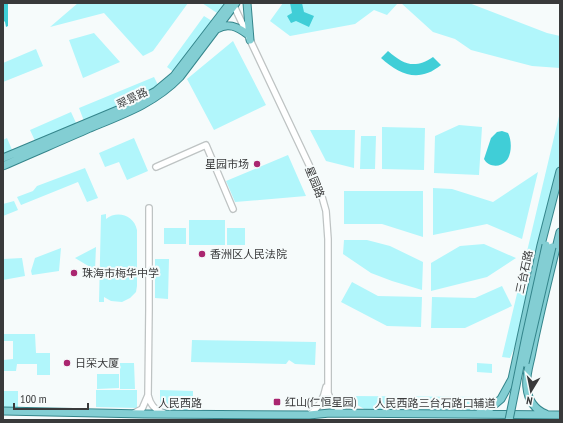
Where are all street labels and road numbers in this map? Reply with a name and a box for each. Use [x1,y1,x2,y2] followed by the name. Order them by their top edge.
[114,84,150,112] street label: 翠景路
[302,164,328,200] street label: 星园路
[513,249,535,295] street label: 三台石路
[158,396,202,410] street label: 人民西路
[375,396,496,410] street label: 人民西路三台石路口辅道

